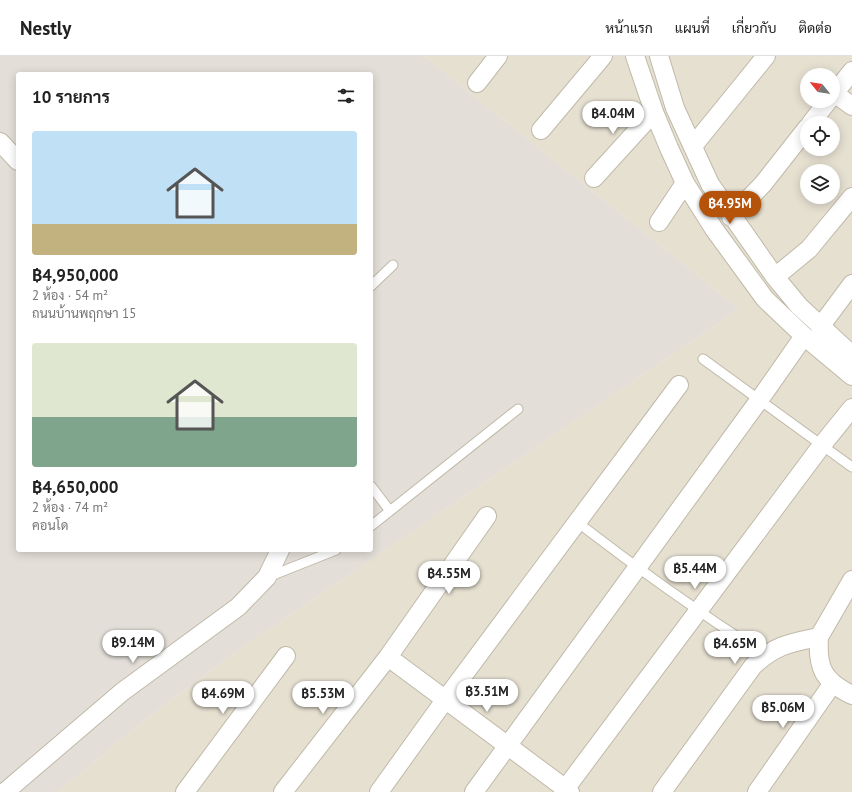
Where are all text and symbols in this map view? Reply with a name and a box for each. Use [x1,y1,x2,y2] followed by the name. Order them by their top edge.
[20,16,71,40] text: Nestly
[605,19,653,37] text: หน้าแรก
[675,19,710,37] text: แผนที่
[732,19,776,37] text: เกี่ยวกับ
[798,19,832,37] text: ติดต่อ
[800,68,840,108] north arrow
[800,68,840,204] map controls
[335,85,357,107] icon: filters
[32,86,110,108] text: 10 รายการ
[580,101,646,135] pin: ฿4.04M
[591,105,635,122] text: ฿4.04M
[800,116,840,156] button: locate
[159,157,231,229] icon: home
[800,164,840,204] button: layers
[697,191,763,225] pin: ฿4.95M
[708,195,752,212] text: ฿4.95M
[32,264,118,286] text: ฿4,950,000
[32,287,108,304] text: 2 ห้อง · 54 m²
[32,305,136,322] text: ถนนบ้านพฤกษา 15
[159,369,231,441] icon: home
[32,476,118,498] text: ฿4,650,000
[32,499,108,516] text: 2 ห้อง · 74 m²
[32,517,68,534] text: คอนโด
[662,556,728,590] pin: ฿5.44M
[673,560,717,577] text: ฿5.44M
[416,561,482,595] pin: ฿4.55M
[427,565,471,582] text: ฿4.55M
[100,630,166,664] pin: ฿9.14M
[702,631,768,665] pin: ฿4.65M
[111,634,155,651] text: ฿9.14M
[713,635,757,652] text: ฿4.65M
[454,679,520,713] pin: ฿3.51M
[190,681,256,715] pin: ฿4.69M
[290,681,356,715] pin: ฿5.53M
[465,683,509,700] text: ฿3.51M
[201,685,245,702] text: ฿4.69M
[301,685,345,702] text: ฿5.53M
[750,695,816,729] pin: ฿5.06M
[761,699,805,716] text: ฿5.06M

